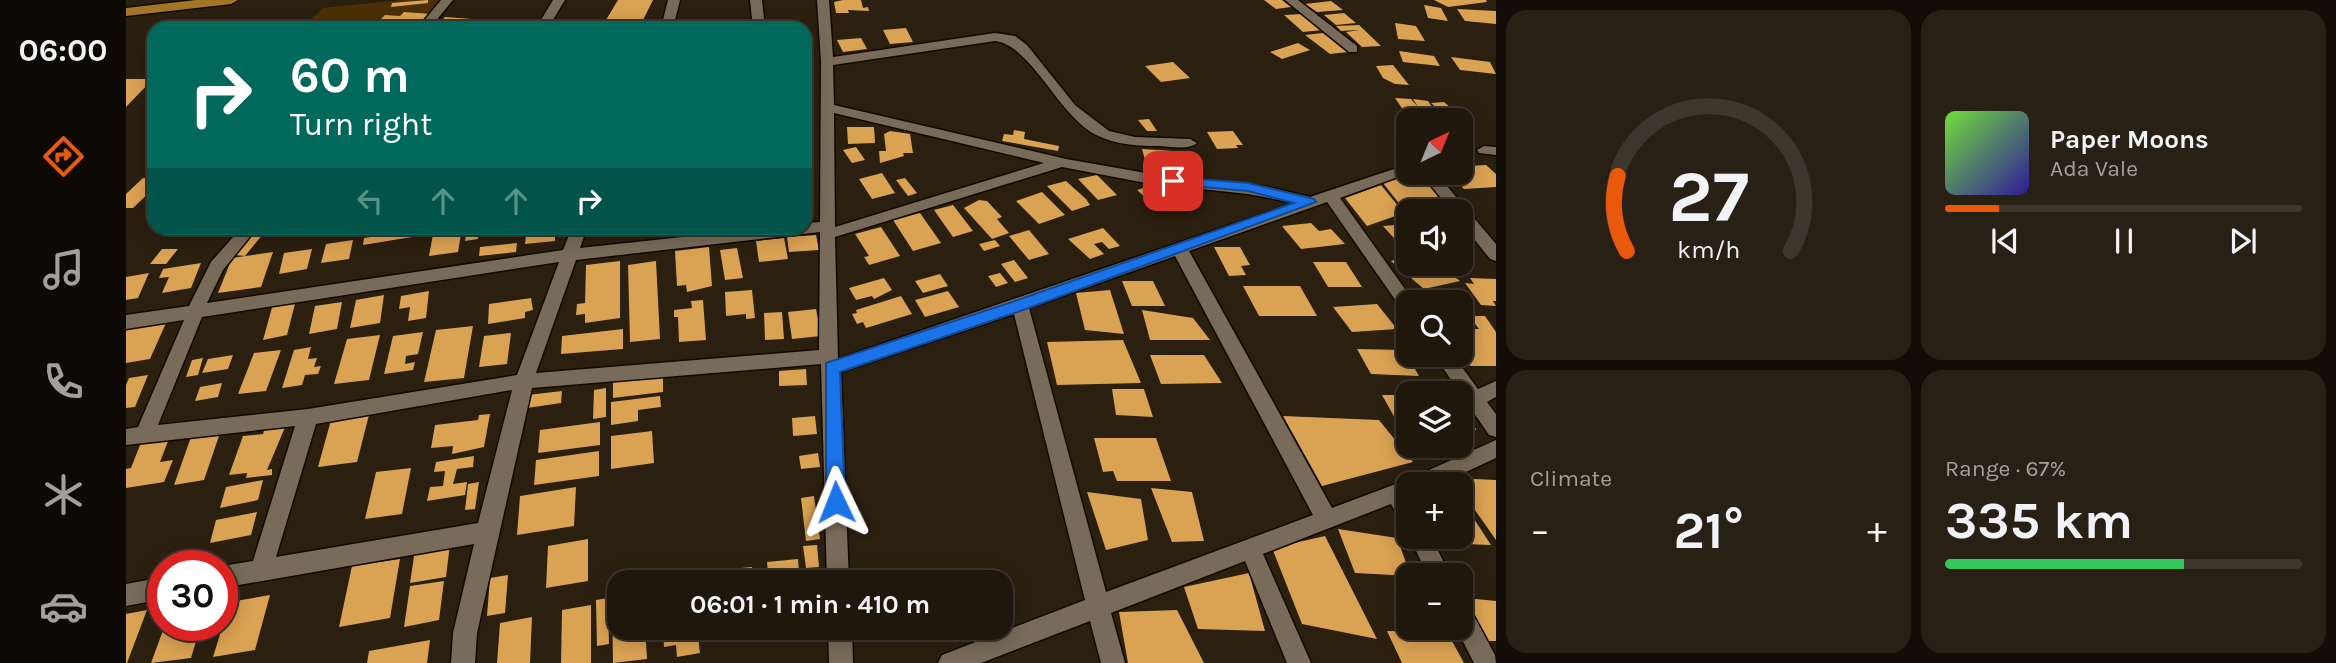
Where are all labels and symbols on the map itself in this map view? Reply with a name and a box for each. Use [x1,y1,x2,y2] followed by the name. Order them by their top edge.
[1396,108,1474,186] north arrow
[1143,151,1203,211] pin
[799,465,873,539] position arrow
[147,550,238,641] speed limit sign: 30

